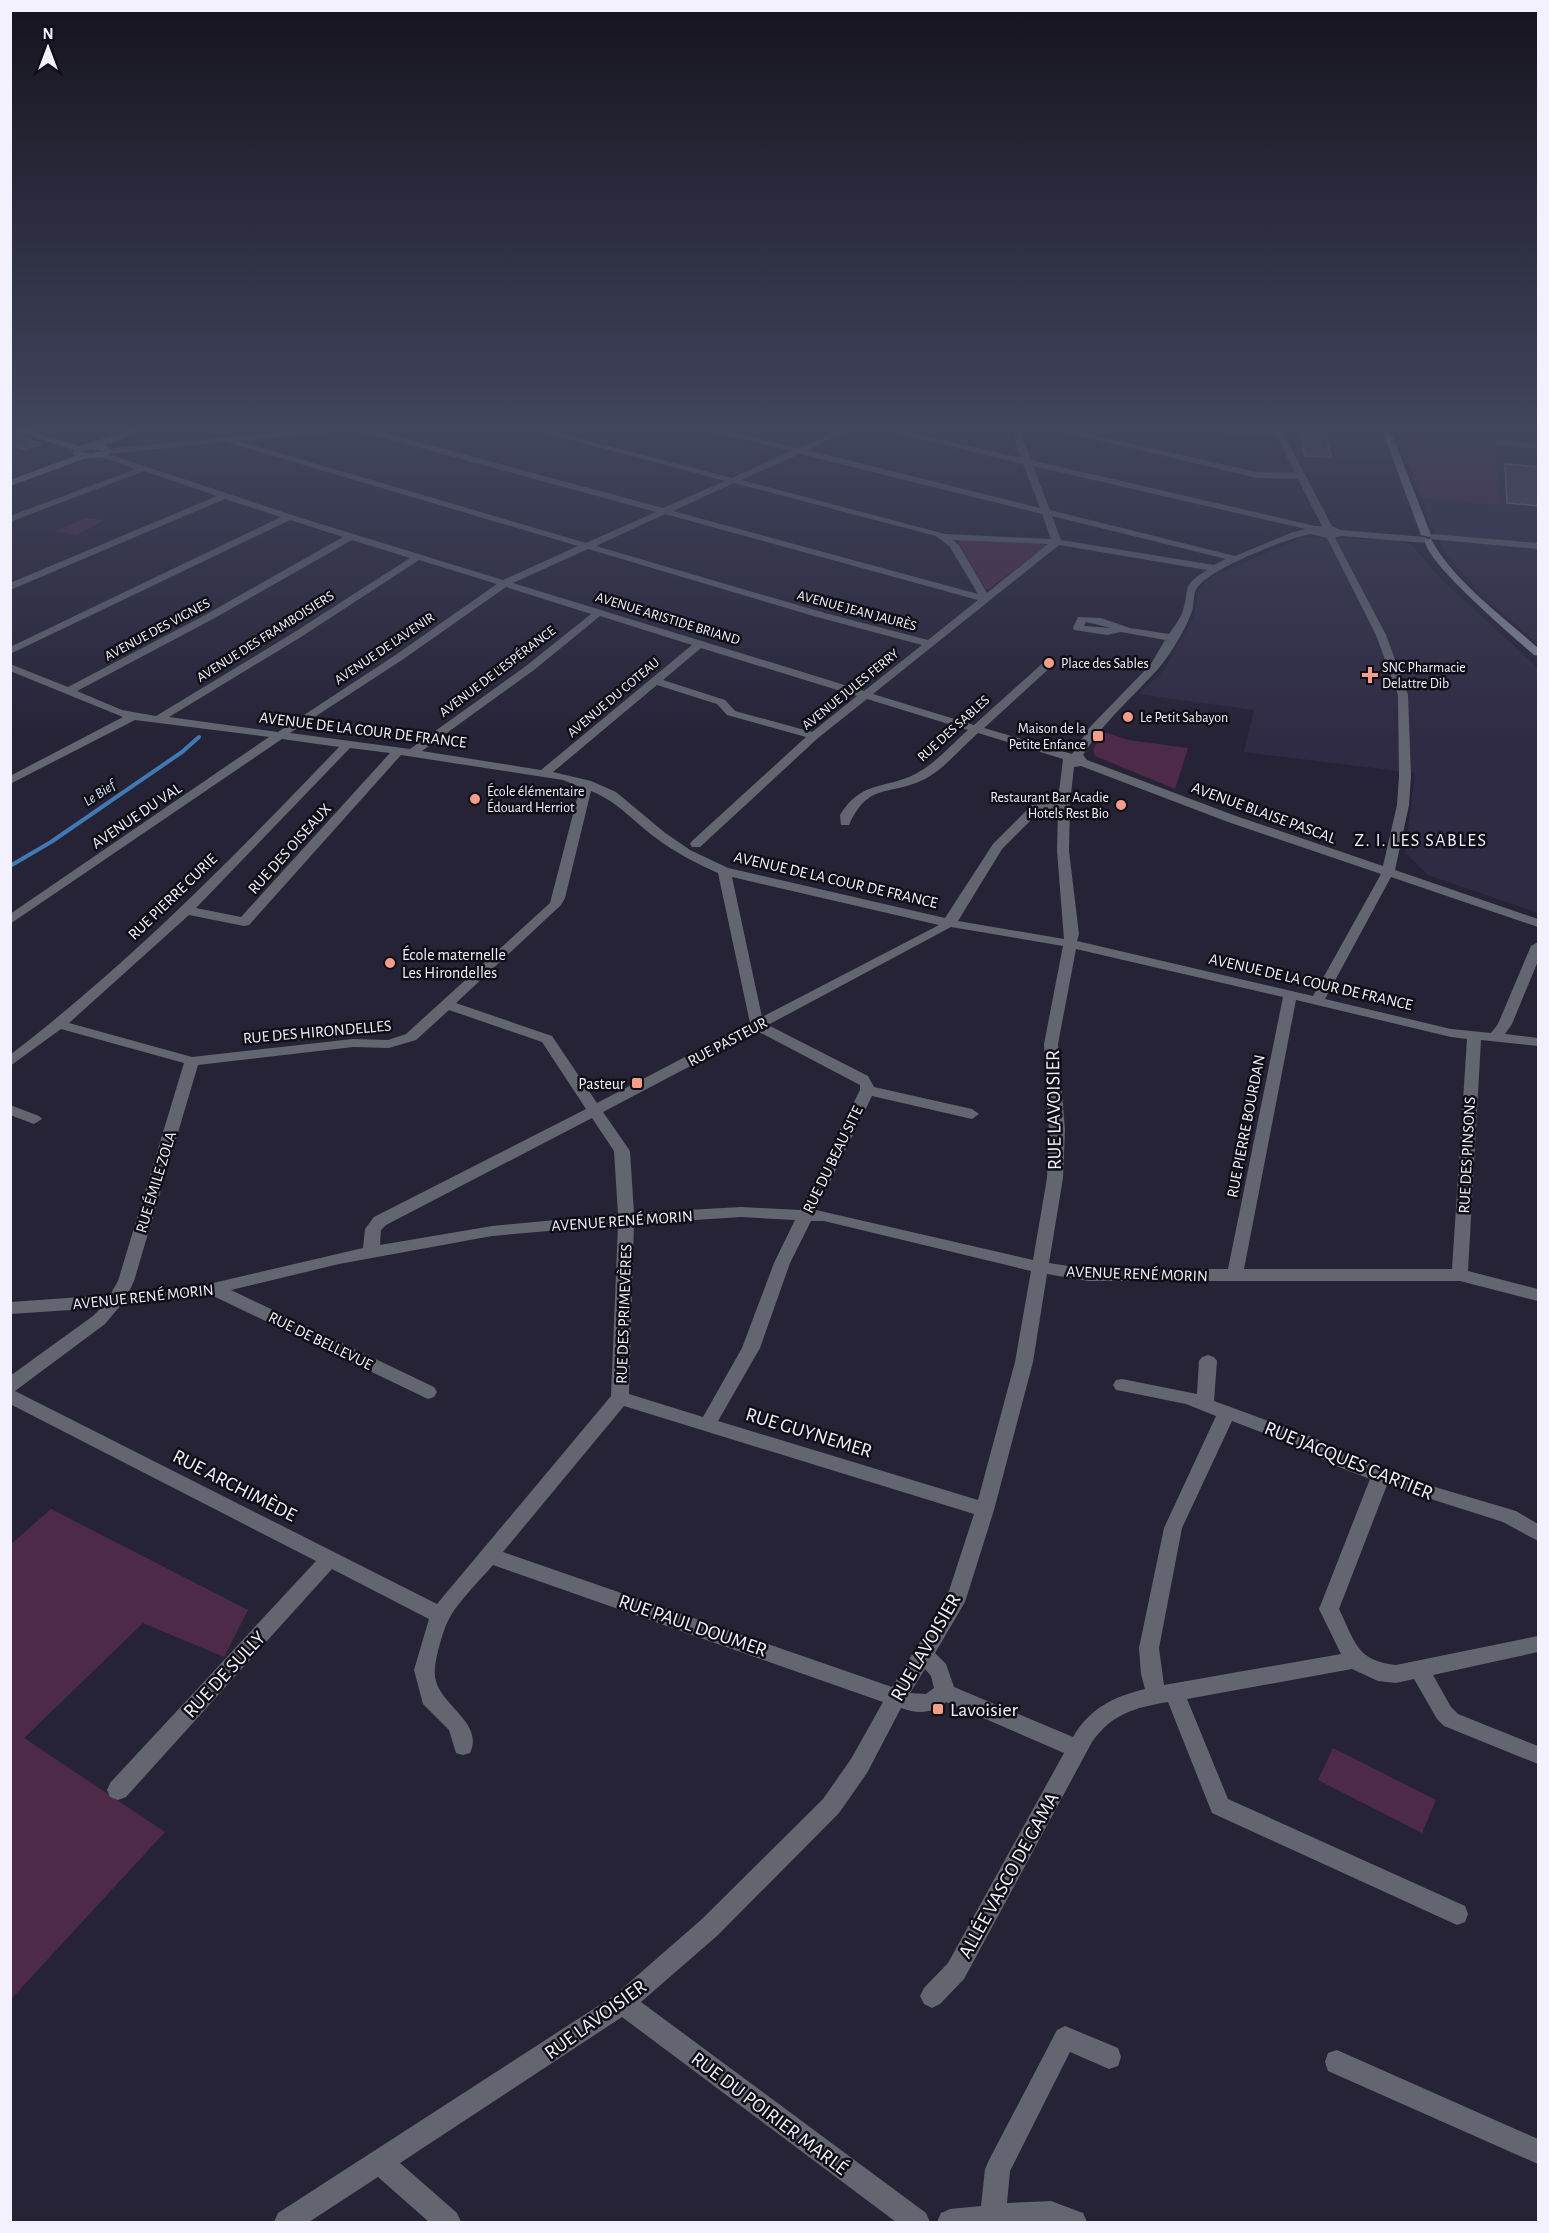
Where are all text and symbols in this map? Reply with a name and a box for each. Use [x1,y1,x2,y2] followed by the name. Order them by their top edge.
[18,18,78,78] north arrow
[42,26,54,42] text: N
[796,585,919,634] street label: AVENUE JEAN JAURÈS
[194,589,337,685] street label: AVENUE DES FRAMBOISIERS
[594,590,742,648] street label: AVENUE ARISTIDE BRIAND
[102,596,213,664] street label: AVENUE DES VIGNES
[332,610,437,687] street label: AVENUE DE L'AVENIR
[435,621,558,720] street label: AVENUE DE L'ESPÉRANCE
[800,646,902,733] street label: AVENUE JULES FERRY
[565,655,662,740] street label: AVENUE DU COTEAU
[1042,656,1056,670] marker: Place des Sables
[1061,657,1149,671] place label: Place des Sables
[1382,661,1466,691] place label: SNC Pharmacie Delattre Dib
[1363,668,1377,682] marker: SNC Pharmacie Delattre Dib
[915,693,992,765] street label: RUE DES SABLES
[258,709,468,751] street label: AVENUE DE LA COUR DE FRANCE
[1121,710,1135,724] marker: Le Petit Sabayon
[1140,711,1228,725] place label: Le Petit Sabayon
[1009,722,1087,752] place label: Maison de la Petite Enfance
[1091,729,1105,743] marker: Maison de la Petite Enfance
[81,776,120,809] water label: Le Bief
[1189,779,1338,847] street label: AVENUE BLAISE PASCAL
[89,780,185,852] street label: AVENUE DU VAL
[487,782,584,815] place label: École élémentaire Édouard Herriot
[990,791,1109,821] place label: Restaurant Bar Acadie Hotels Rest Bio
[468,792,482,806] marker: École élémentaire Édouard Herriot
[1114,798,1128,812] marker: Restaurant Bar Acadie Hotels Rest Bio
[245,800,335,897] street label: RUE DES OISEAUX
[1355,832,1487,850] district label: Z. I. LES SABLES
[732,849,939,911] street label: AVENUE DE LA COUR DE FRANCE
[125,850,220,943] street label: RUE PIERRE CURIE
[402,945,506,981] place label: École maternelle Les Hirondelles
[1207,951,1414,1013] street label: AVENUE DE LA COUR DE FRANCE
[383,956,397,970] marker: École maternelle Les Hirondelles
[685,1014,770,1069] street label: RUE PASTEUR
[242,1018,392,1046] street label: RUE DES HIRONDELLES
[1043,1050,1065,1170] street label: RUE LAVOISIER
[1224,1053,1268,1199] street label: RUE PIERRE BOURDAN
[578,1076,626,1092] place label: Pasteur
[630,1076,644,1090] marker: Pasteur
[1456,1096,1478,1214] street label: RUE DES PINSONS
[800,1103,866,1216] street label: RUE DU BEAU SITE
[131,1129,179,1235] street label: RUE ÉMILE ZOLA
[551,1206,693,1234] street label: AVENUE RENÉ MORIN
[612,1244,634,1384] street label: RUE DES PRIMEVÈRES
[1066,1262,1208,1284] street label: AVENUE RENÉ MORIN
[72,1280,214,1312] street label: AVENUE RENÉ MORIN
[266,1309,375,1373] street label: RUE DE BELLEVUE
[743,1404,874,1462] street label: RUE GUYNEMER
[1261,1418,1436,1504] street label: RUE JACQUES CARTIER
[169,1445,300,1526] street label: RUE ARCHIMÈDE
[887,1590,965,1705] street label: RUE LAVOISIER
[616,1591,769,1661] street label: RUE PAUL DOUMER
[180,1627,270,1722] street label: RUE DE SULLY
[950,1700,1019,1720] place label: Lavoisier
[931,1702,945,1716] marker: Lavoisier
[954,1789,1063,1962] street label: ALLÉE VASCO DE GAMA
[541,1976,650,2063] street label: RUE LAVOISIER
[687,2048,852,2179] street label: RUE DU POIRIER MARLÉ

